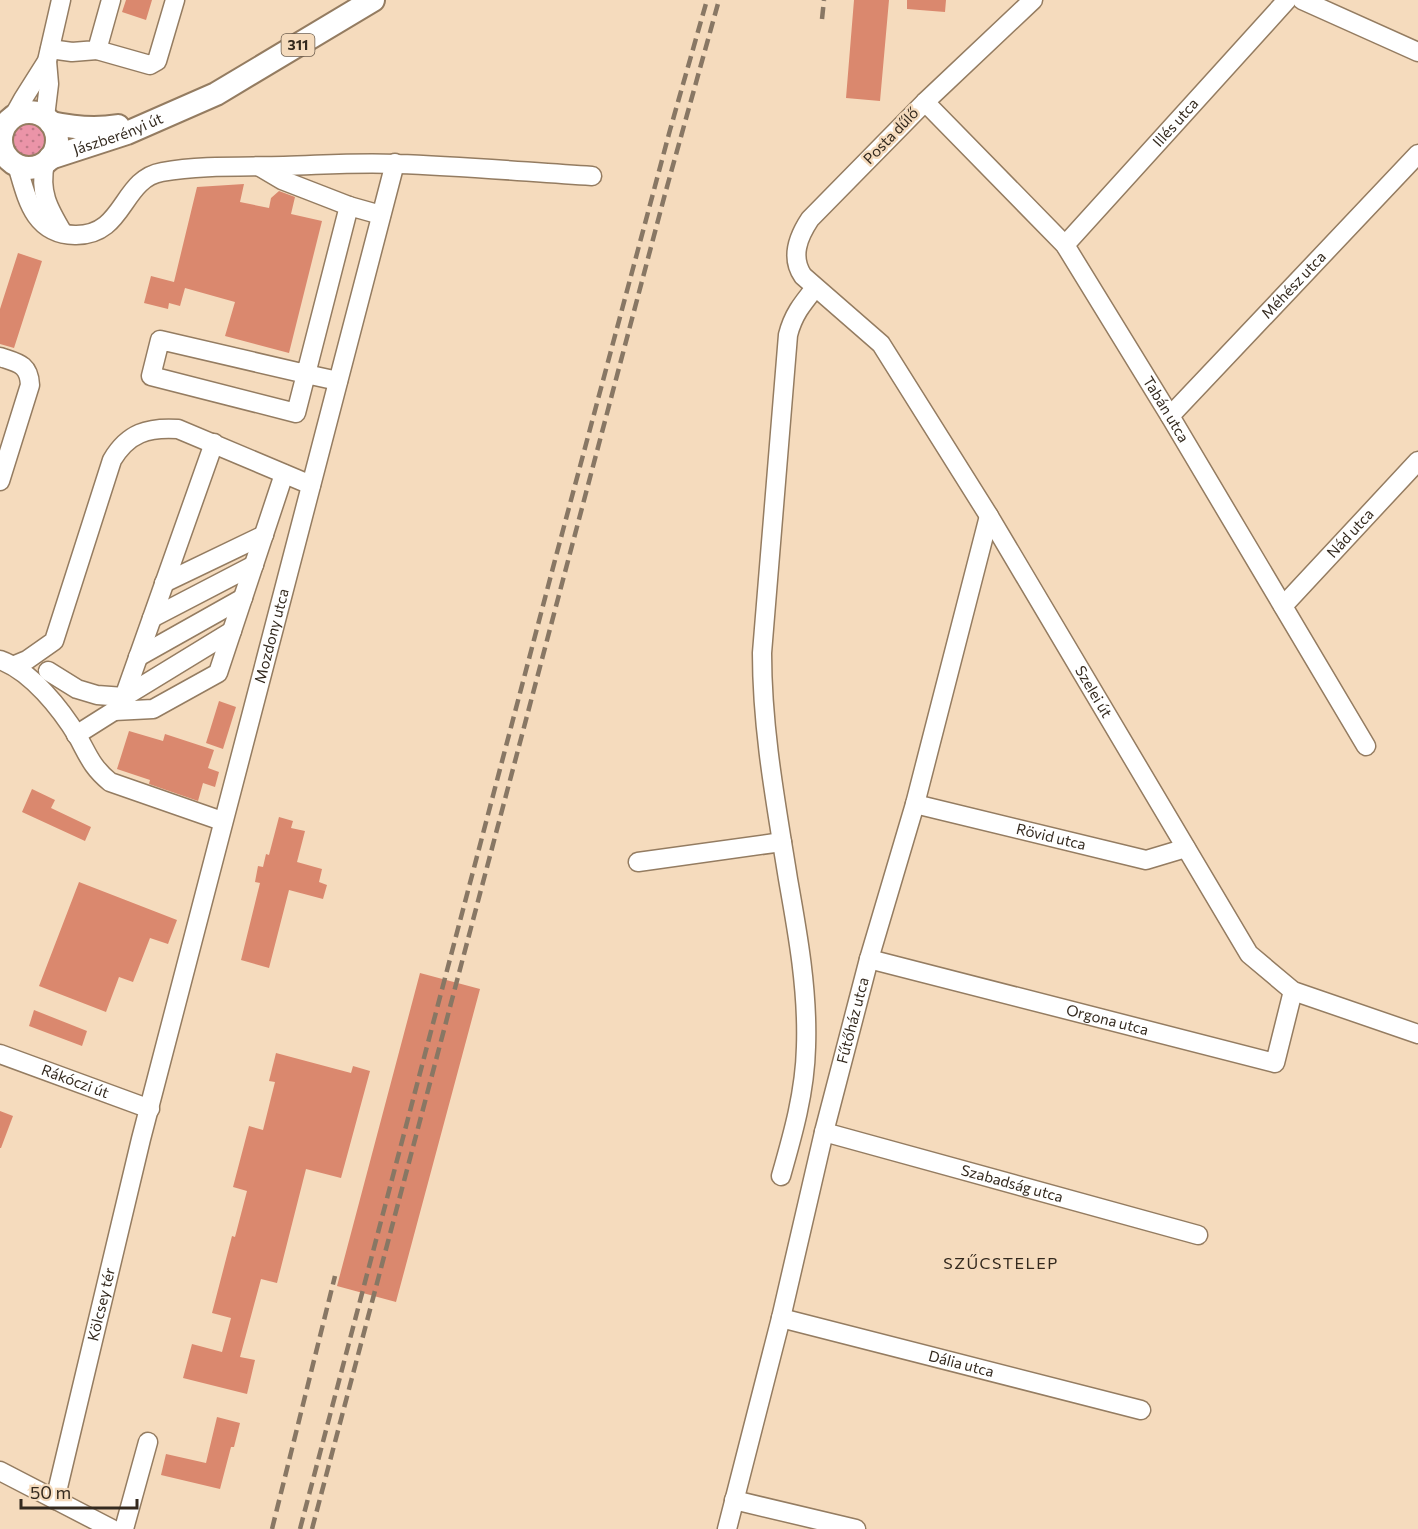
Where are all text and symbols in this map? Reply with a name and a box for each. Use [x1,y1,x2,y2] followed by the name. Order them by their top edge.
[282,34,314,56] road number: 311
[1149,94,1202,150] street label: Illés utca
[859,103,922,167] street label: Posta dűlő
[71,108,165,158] street label: Jászberényi út
[1257,247,1329,322] street label: Méhész utca
[1140,373,1194,445] street label: Tabán utca
[1323,505,1377,561] street label: Nád utca
[250,586,292,685] street label: Mozdony utca
[1072,662,1117,720] street label: Szelei út
[1015,819,1088,853] street label: Rövid utca
[832,975,872,1065] street label: Fűtőház utca
[1064,1000,1151,1038] street label: Orgona utca
[39,1060,112,1101] street label: Rákóczi út
[959,1160,1065,1205] street label: Szabadság utca
[943,1253,1059,1272] district label: SZŰCSTELEP
[83,1266,118,1343] street label: Kölcsey tér
[927,1346,996,1380] street label: Dália utca
[21,1472,136,1510] scale bar
[30,1481,71,1503] text: 50 m

